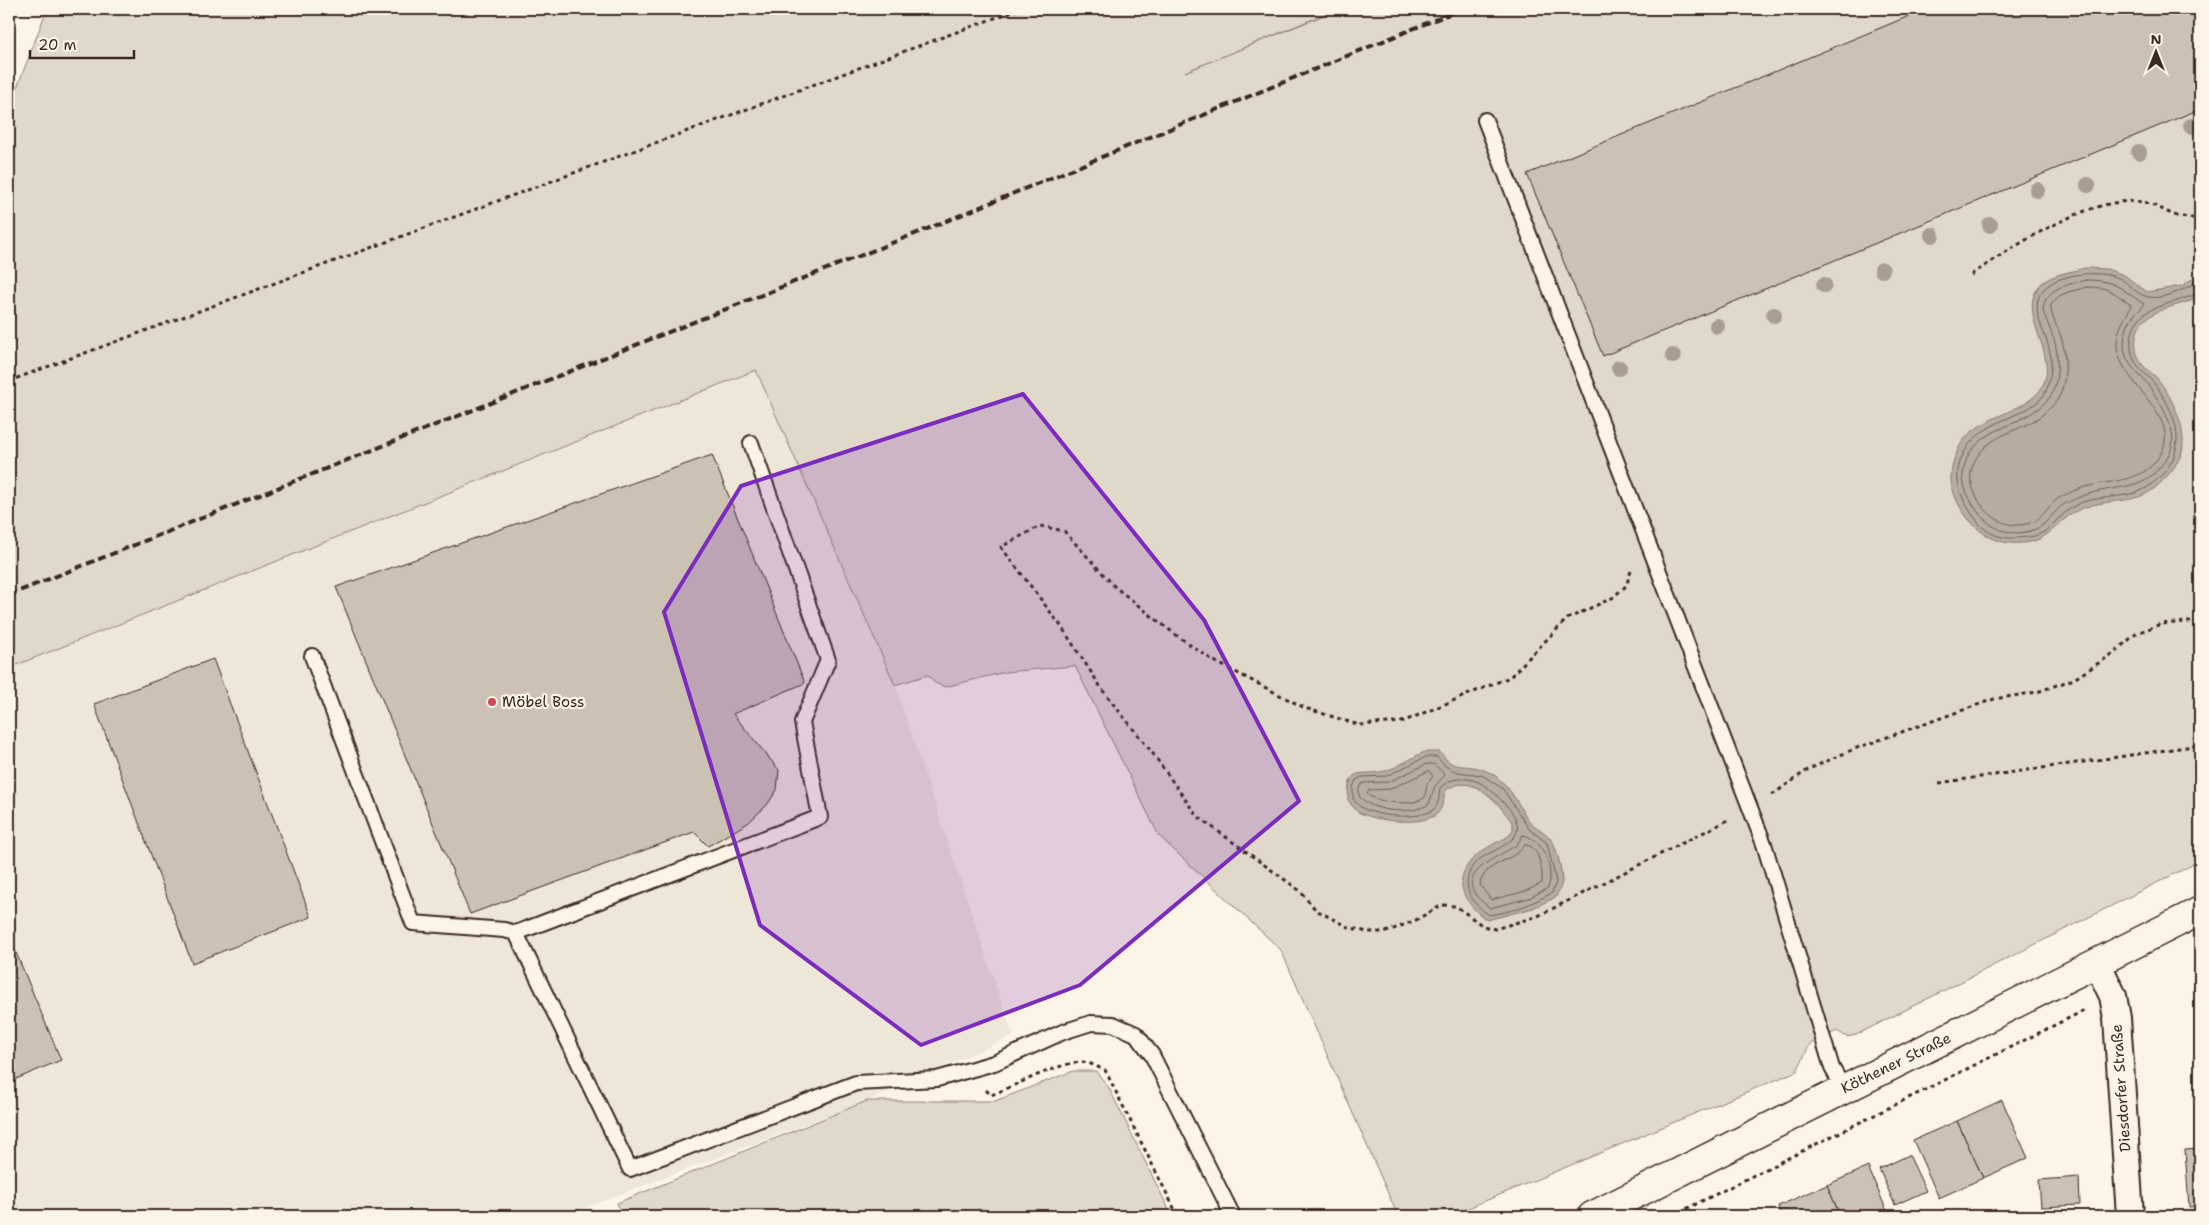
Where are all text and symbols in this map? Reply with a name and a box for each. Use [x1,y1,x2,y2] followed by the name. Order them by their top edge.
[30,28,134,60] scale bar
[2132,28,2182,78] north arrow
[2150,30,2162,48] text: N
[38,35,77,55] text: 20 m
[502,692,584,712] place label: Möbel Boss
[486,696,498,708] marker: Möbel Boss
[2107,1023,2135,1153] street label: Diesdorfer Straße
[1838,1028,1954,1098] street label: Köthener Straße

